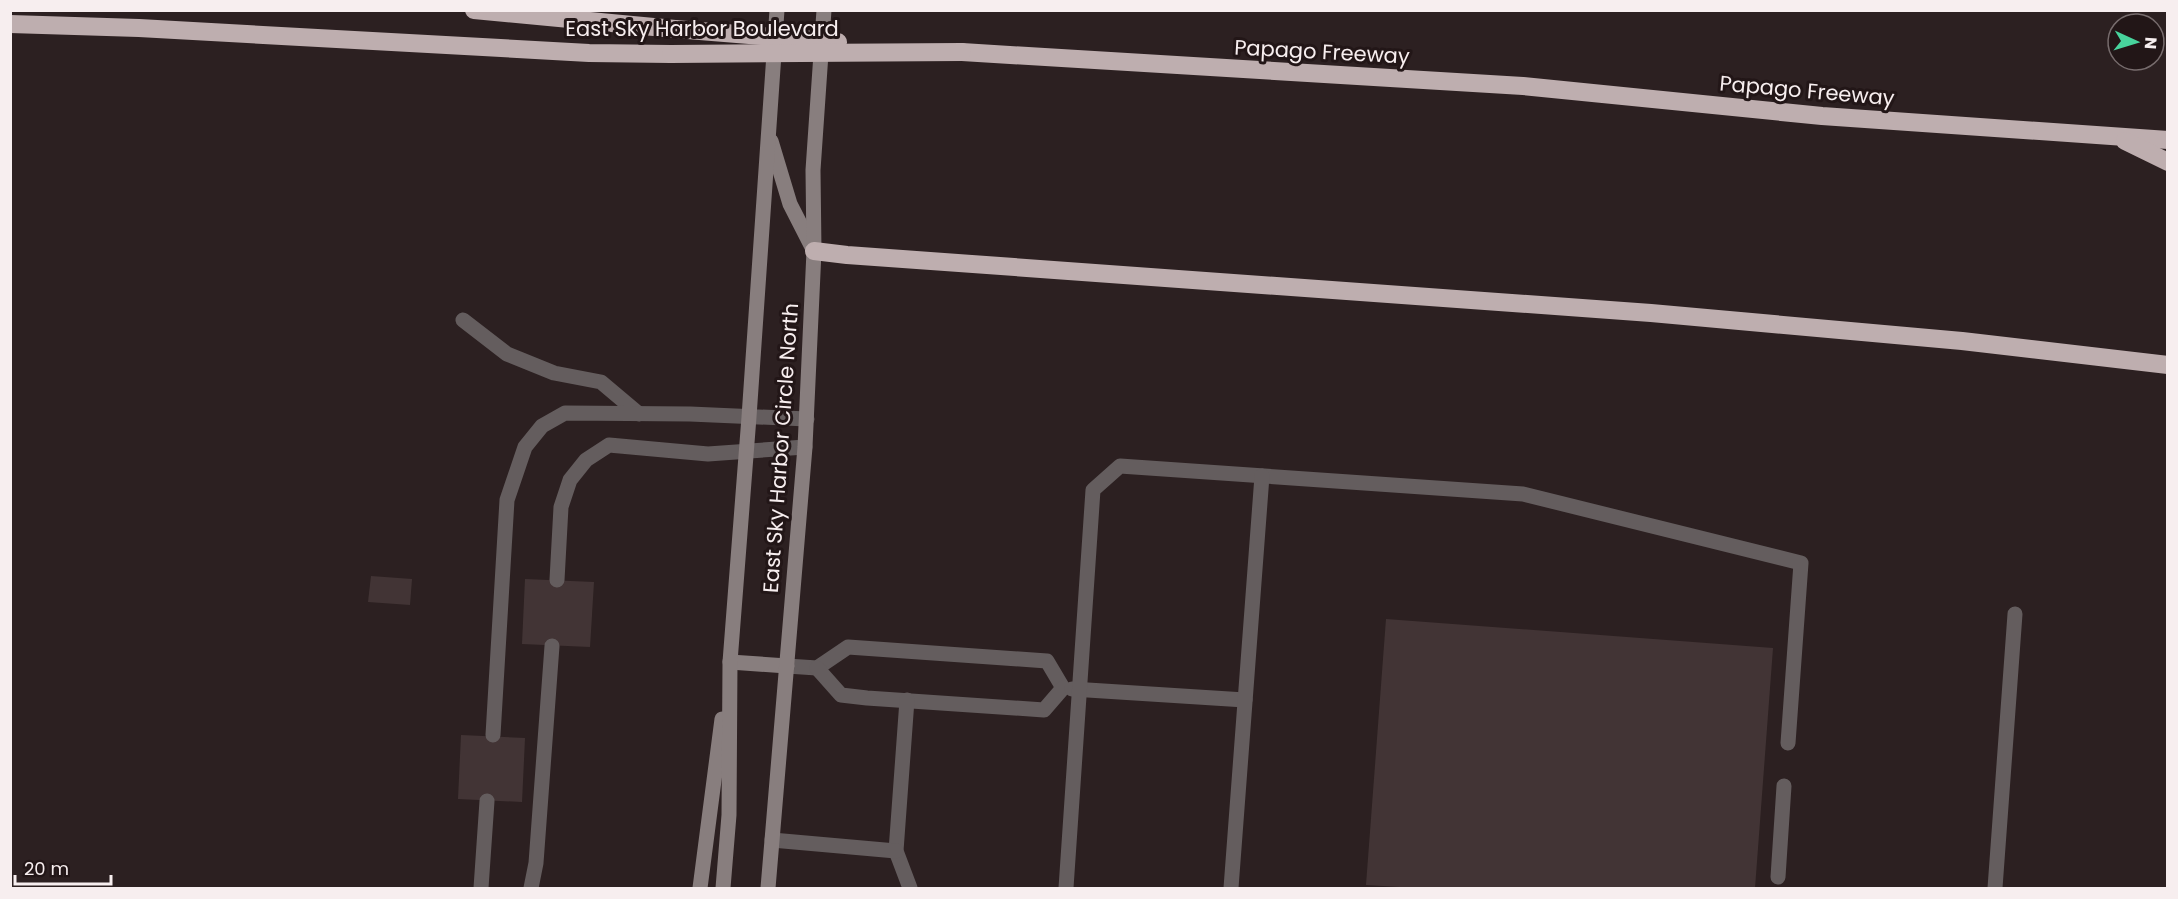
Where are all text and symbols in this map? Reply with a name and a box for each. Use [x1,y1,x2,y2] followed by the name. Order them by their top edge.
[2106,12,2166,72] north arrow
[565,14,839,43] street label: East Sky Harbor Boulevard
[1234,32,1411,71] street label: Papago Freeway
[2139,36,2162,50] text: N
[1718,68,1896,113] street label: Papago Freeway
[756,302,805,594] street label: East Sky Harbor Circle North
[15,848,111,886] scale bar
[24,856,69,881] text: 20 m

